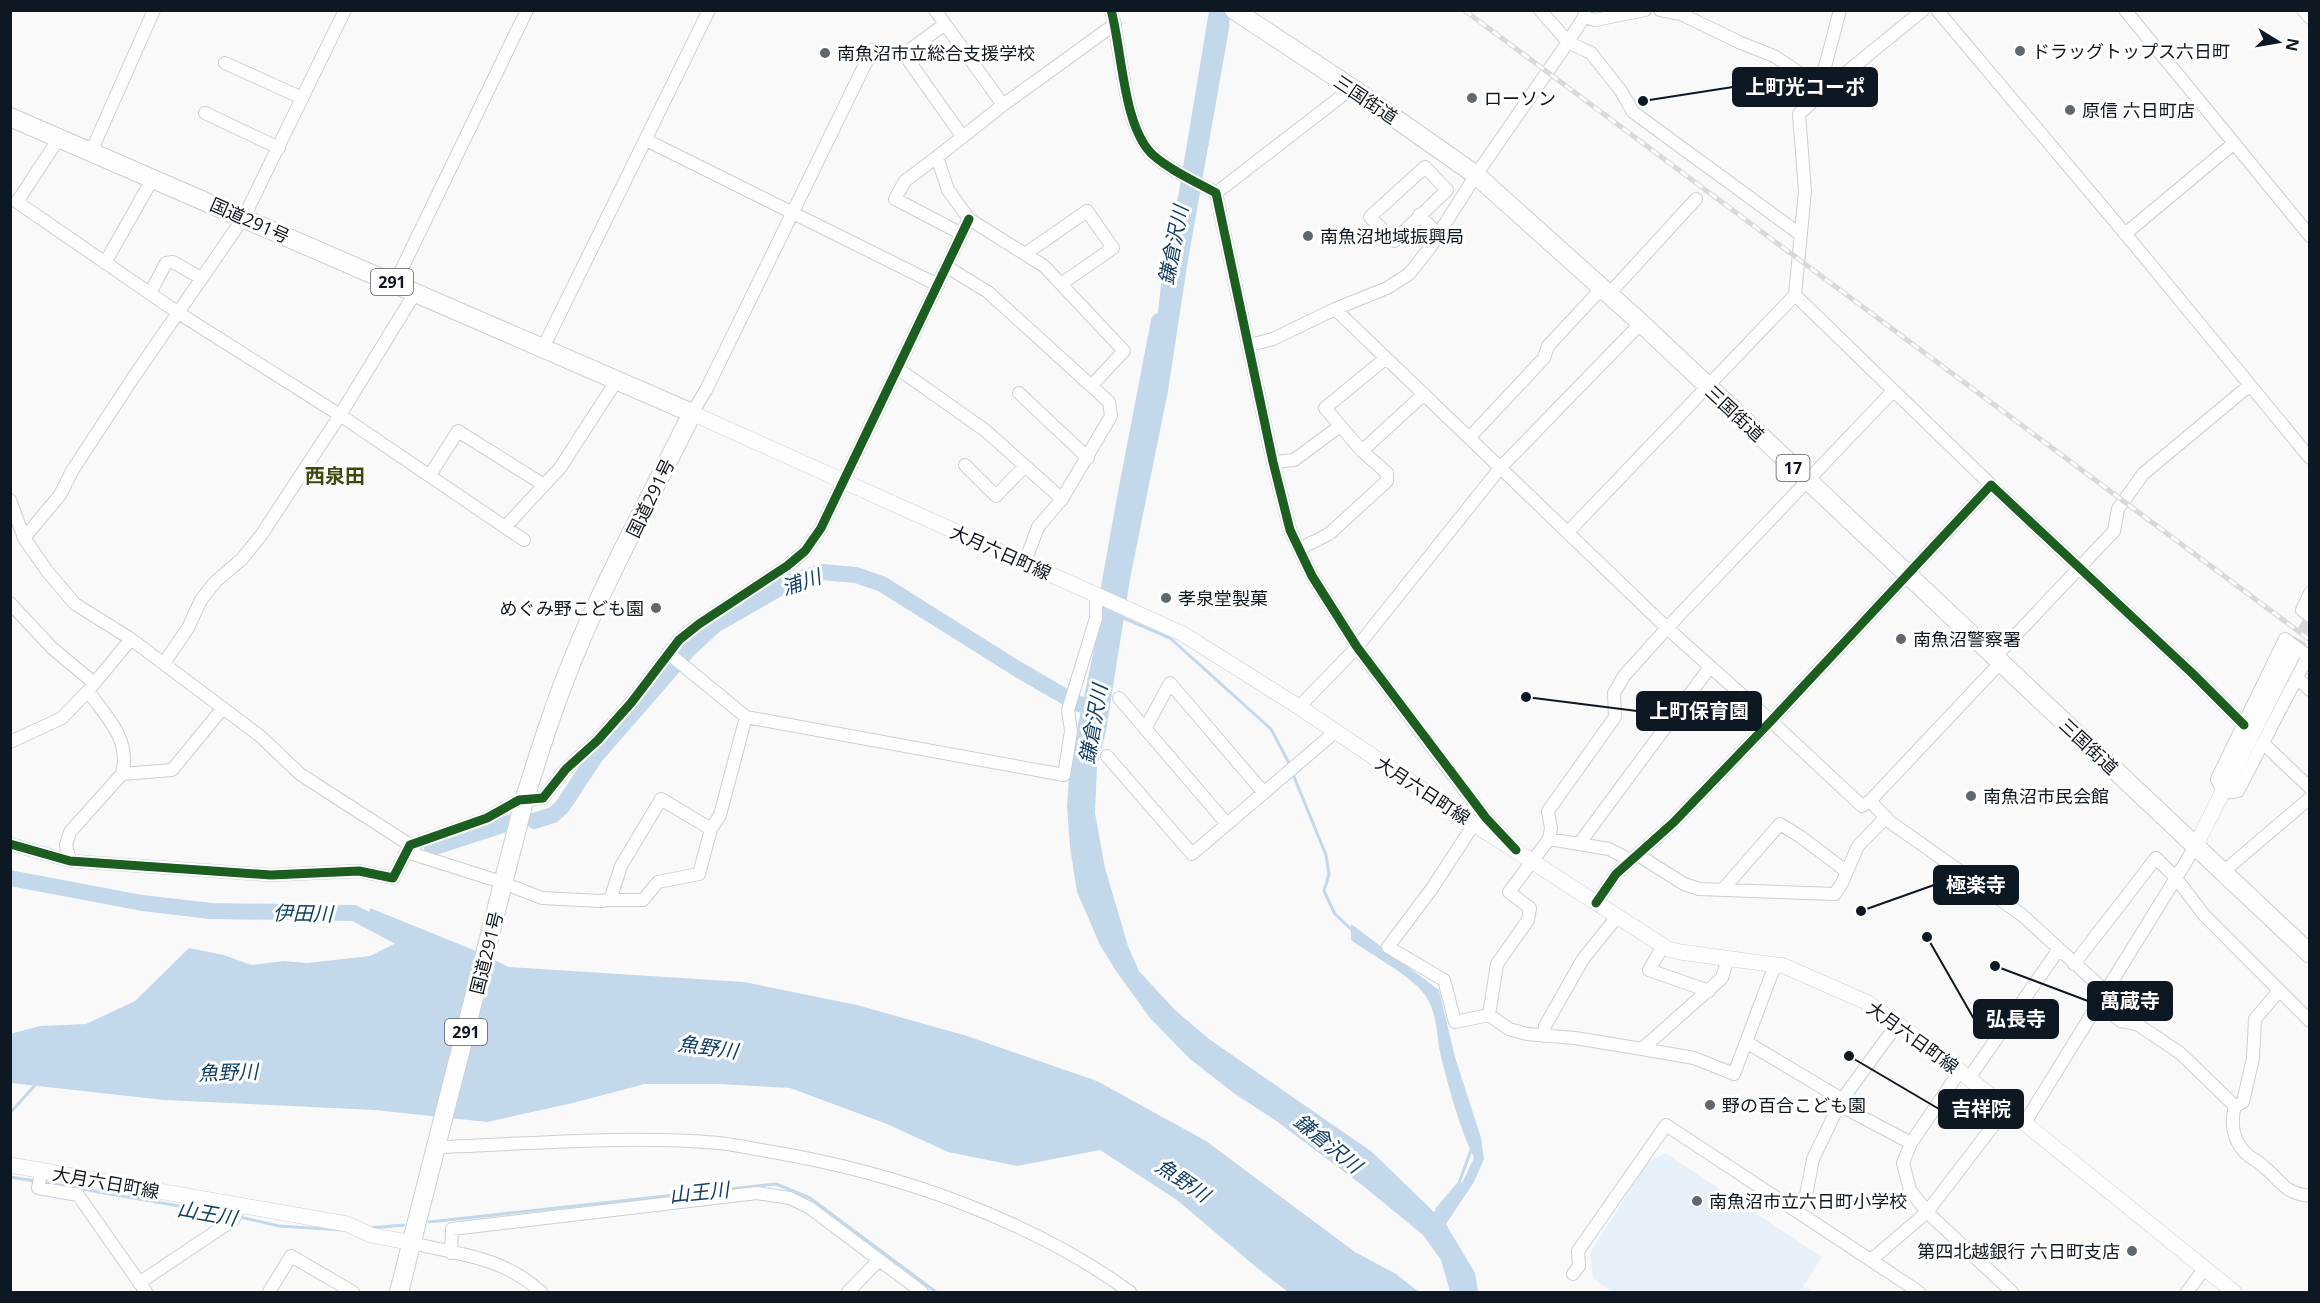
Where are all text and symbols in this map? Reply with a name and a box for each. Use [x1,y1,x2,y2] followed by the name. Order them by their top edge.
[2248,12,2308,72] north arrow
[2281,36,2305,53] text: N
[2032,39,2230,63] place label: ドラッグトップス六日町
[837,41,1035,65] place label: 南魚沼市立総合支援学校
[2013,44,2027,58] marker: ドラッグトップス六日町
[818,46,832,60] marker: 南魚沼市立総合支援学校
[1733,68,1877,106] callout: 上町光コーポ
[1329,69,1403,129] street label: 三国街道
[1745,73,1865,100] text: 上町光コーポ
[1484,86,1556,110] place label: ローソン
[1465,91,1479,105] marker: ローソン
[2082,98,2195,122] place label: 原信 六日町店
[2063,103,2077,117] marker: 原信 六日町店
[206,192,294,248] street label: 国道291号
[1152,201,1194,287] water label: 鎌倉沢川
[1320,224,1464,248] place label: 南魚沼地域振興局
[1301,229,1315,243] marker: 南魚沼地域振興局
[371,269,413,295] road number: 291
[1700,380,1770,446] street label: 三国街道
[621,455,679,541] street label: 国道291号
[1776,455,1810,481] road number: 17
[305,462,365,489] district label: 西泉田
[947,519,1055,585] street label: 大月六日町線
[778,562,826,601] water label: 浦川
[1178,586,1268,610] place label: 孝泉堂製菓
[1159,591,1173,605] marker: 孝泉堂製菓
[499,596,644,620] place label: めぐみ野こども園
[649,601,663,615] marker: めぐみ野こども園
[1913,627,2021,651] place label: 南魚沼警察署
[1894,632,1908,646] marker: 南魚沼警察署
[1073,680,1114,766] water label: 鎌倉沢川
[1637,692,1761,730] callout: 上町保育園
[1649,697,1749,724] text: 上町保育園
[2054,713,2124,779] street label: 三国街道
[1371,751,1475,829] street label: 大月六日町線
[1983,784,2109,808] place label: 南魚沼市民会館
[1964,789,1978,803] marker: 南魚沼市民会館
[1934,866,2018,904] callout: 極楽寺
[1946,871,2006,898] text: 極楽寺
[273,899,335,927] water label: 伊田川
[464,909,508,997] street label: 国道291号
[2088,982,2172,1020] callout: 萬蔵寺
[2100,987,2160,1014] text: 萬蔵寺
[1862,996,1964,1078] street label: 大月六日町線
[1974,1000,2058,1038] callout: 弘長寺
[1986,1005,2046,1032] text: 弘長寺
[445,1019,487,1045] road number: 291
[676,1029,742,1065] water label: 魚野川
[198,1057,260,1087] water label: 魚野川
[1939,1090,2023,1128] callout: 吉祥院
[1722,1093,1866,1117] place label: 野の百合こども園
[1951,1095,2011,1122] text: 吉祥院
[1703,1098,1717,1112] marker: 野の百合こども園
[1288,1107,1369,1180] water label: 鎌倉沢川
[1151,1152,1217,1209] water label: 魚野川
[51,1161,161,1203] street label: 大月六日町線
[668,1175,732,1209] water label: 山王川
[1709,1189,1907,1213] place label: 南魚沼市立六日町小学校
[175,1194,241,1232] water label: 山王川
[1690,1194,1704,1208] marker: 南魚沼市立六日町小学校
[1917,1239,2120,1263] place label: 第四北越銀行 六日町支店
[2125,1244,2139,1258] marker: 第四北越銀行 六日町支店

